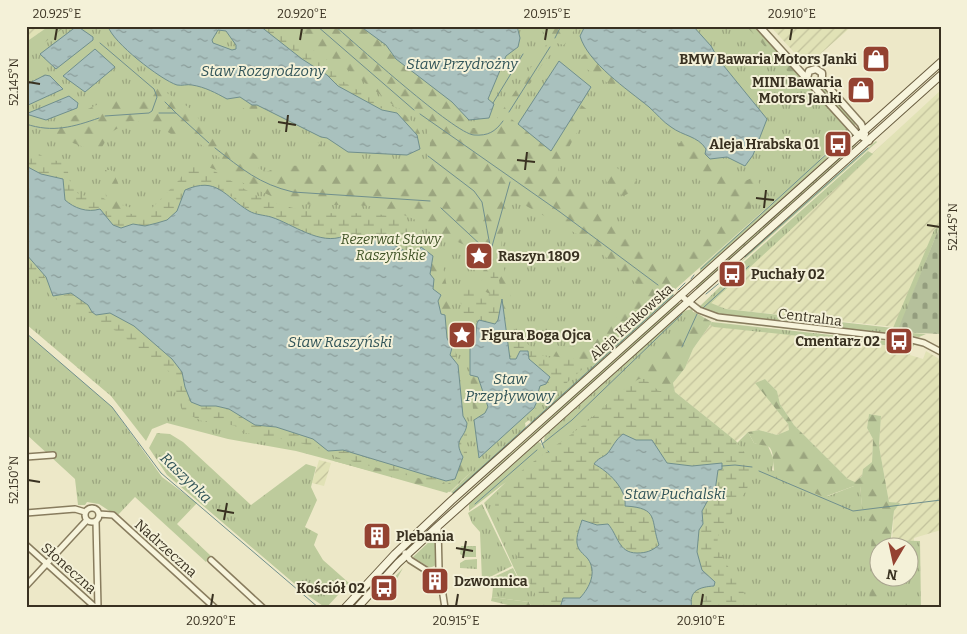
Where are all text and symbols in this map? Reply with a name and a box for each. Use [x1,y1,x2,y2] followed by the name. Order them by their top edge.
[33,7,81,21] text: 20.925°E
[277,7,327,21] text: 20.920°E
[524,7,570,21] text: 20.915°E
[768,7,816,21] text: 20.910°E
[861,44,891,74] shop icon: BMW Bawaria Motors Janki
[679,51,858,68] place label: BMW Bawaria Motors Janki
[406,55,519,73] water label: Staw Przydrożny
[7,58,21,106] text: 52.145°N
[201,62,327,80] water label: Staw Rozgrodzony
[752,74,843,107] place label: MINI Bawaria Motors Janki
[846,75,876,105] shop icon: MINI Bawaria Motors Janki
[823,129,853,159] bus stop icon: Aleja Hrabska 01
[709,136,819,153] place label: Aleja Hrabska 01
[946,203,960,251] text: 52.145°N
[341,231,442,264] park label: Rezerwat Stawy Raszyńskie
[464,241,494,271] place icon: Raszyn 1809
[498,248,580,265] place label: Raszyn 1809
[717,259,747,289] bus stop icon: Puchały 02
[751,266,825,283] place label: Puchały 02
[586,280,677,364] street label: Aleja Krakowska
[777,305,843,330] street label: Centralna
[447,320,477,350] place icon: Figura Boga Ojca
[884,326,914,356] bus stop icon: Cmentarz 02
[481,327,591,344] place label: Figura Boga Ojca
[288,333,392,351] water label: Staw Raszyński
[795,333,880,350] place label: Cmentarz 02
[465,370,556,405] water label: Staw Przepływowy
[156,449,216,507] water label: Raszynka
[7,455,21,504] text: 52.150°N
[624,485,726,503] water label: Staw Puchalski
[131,516,201,581] street label: Nadrzeczna
[362,521,392,551] building icon: Plebania
[396,528,454,545] place label: Plebania
[870,536,920,586] north arrow
[38,539,100,598] street label: Słoneczna
[885,565,899,584] text: N
[420,566,450,596] building icon: Dzwonnica
[369,573,399,603] bus stop icon: Kościół 02
[454,573,528,590] place label: Dzwonnica
[296,580,365,597] place label: Kościół 02
[186,614,236,628] text: 20.920°E
[433,614,479,628] text: 20.915°E
[677,614,725,628] text: 20.910°E

